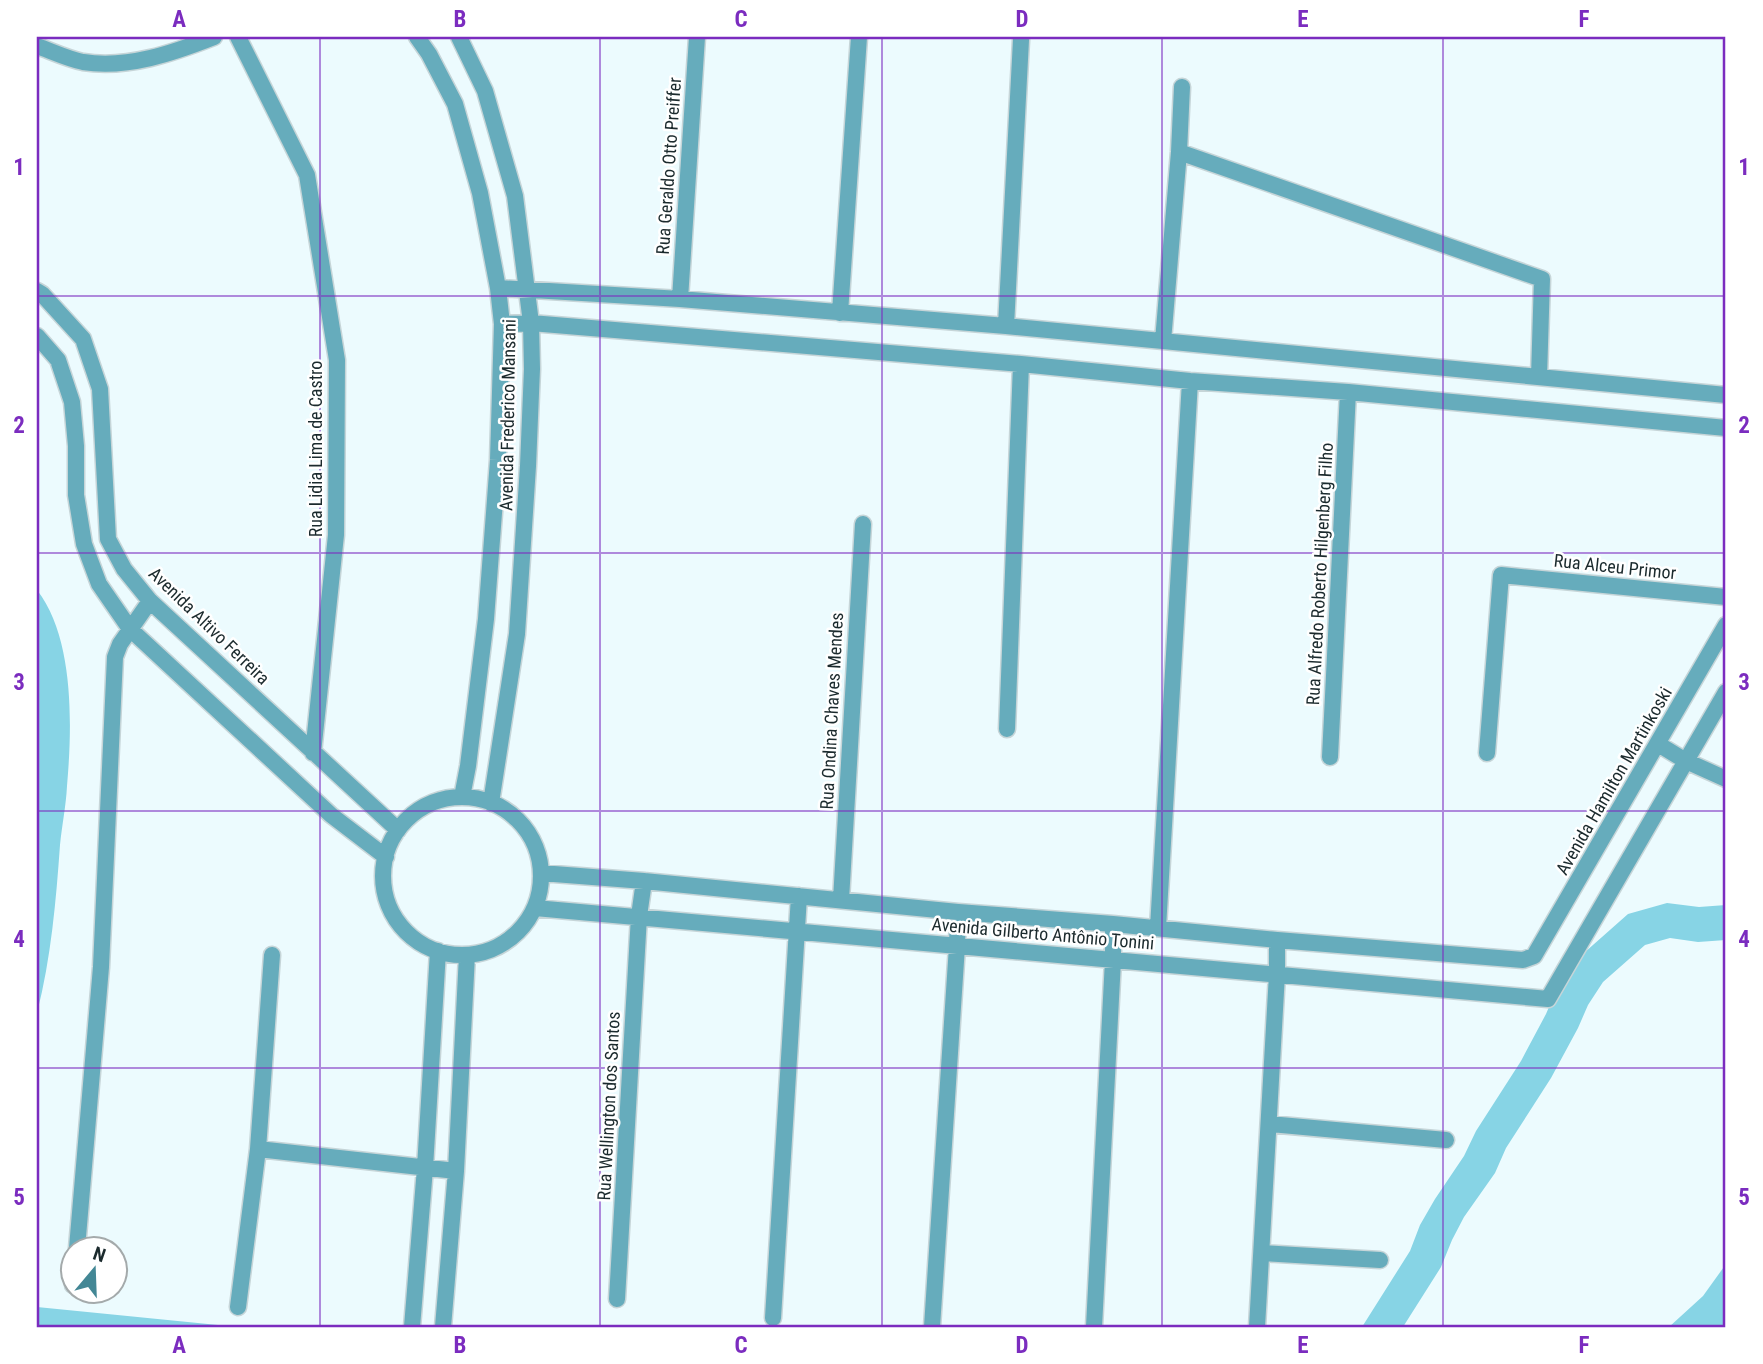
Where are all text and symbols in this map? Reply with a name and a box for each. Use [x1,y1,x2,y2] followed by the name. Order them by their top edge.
[172,6,186,33] text: A
[454,6,466,33] text: B
[734,6,748,33] text: C
[1016,6,1029,33] text: D
[1297,6,1309,33] text: E
[1579,6,1590,33] text: F
[652,76,685,255] street label: Rua Geraldo Otto Preiffer
[13,154,25,181] text: 1
[1738,154,1750,181] text: 1
[495,319,520,511] street label: Avenida Frederico Mansani
[305,361,326,537] street label: Rua Lidia Lima de Castro
[13,412,25,439] text: 2
[1738,412,1750,439] text: 2
[1302,442,1337,706] street label: Rua Alfredo Roberto Hilgenberg Filho
[1553,550,1678,583] street label: Rua Alceu Primor
[145,563,274,689] street label: Avenida Altivo Ferreira
[816,612,847,810] street label: Rua Ondina Chaves Mendes
[13,669,25,696] text: 3
[1738,669,1750,696] text: 3
[1551,683,1676,878] street label: Avenida Hamilton Martinkoski
[931,913,1155,954] street label: Avenida Gilberto Antônio Tonini
[13,926,25,953] text: 4
[1738,926,1750,953] text: 4
[593,1011,624,1201] street label: Rua Wellington dos Santos
[13,1184,25,1211] text: 5
[1738,1184,1750,1211] text: 5
[60,1234,130,1304] north arrow
[90,1242,109,1267] text: N
[172,1332,186,1359] text: A
[454,1332,466,1359] text: B
[734,1332,748,1359] text: C
[1016,1332,1029,1359] text: D
[1297,1332,1309,1359] text: E
[1579,1332,1590,1359] text: F

